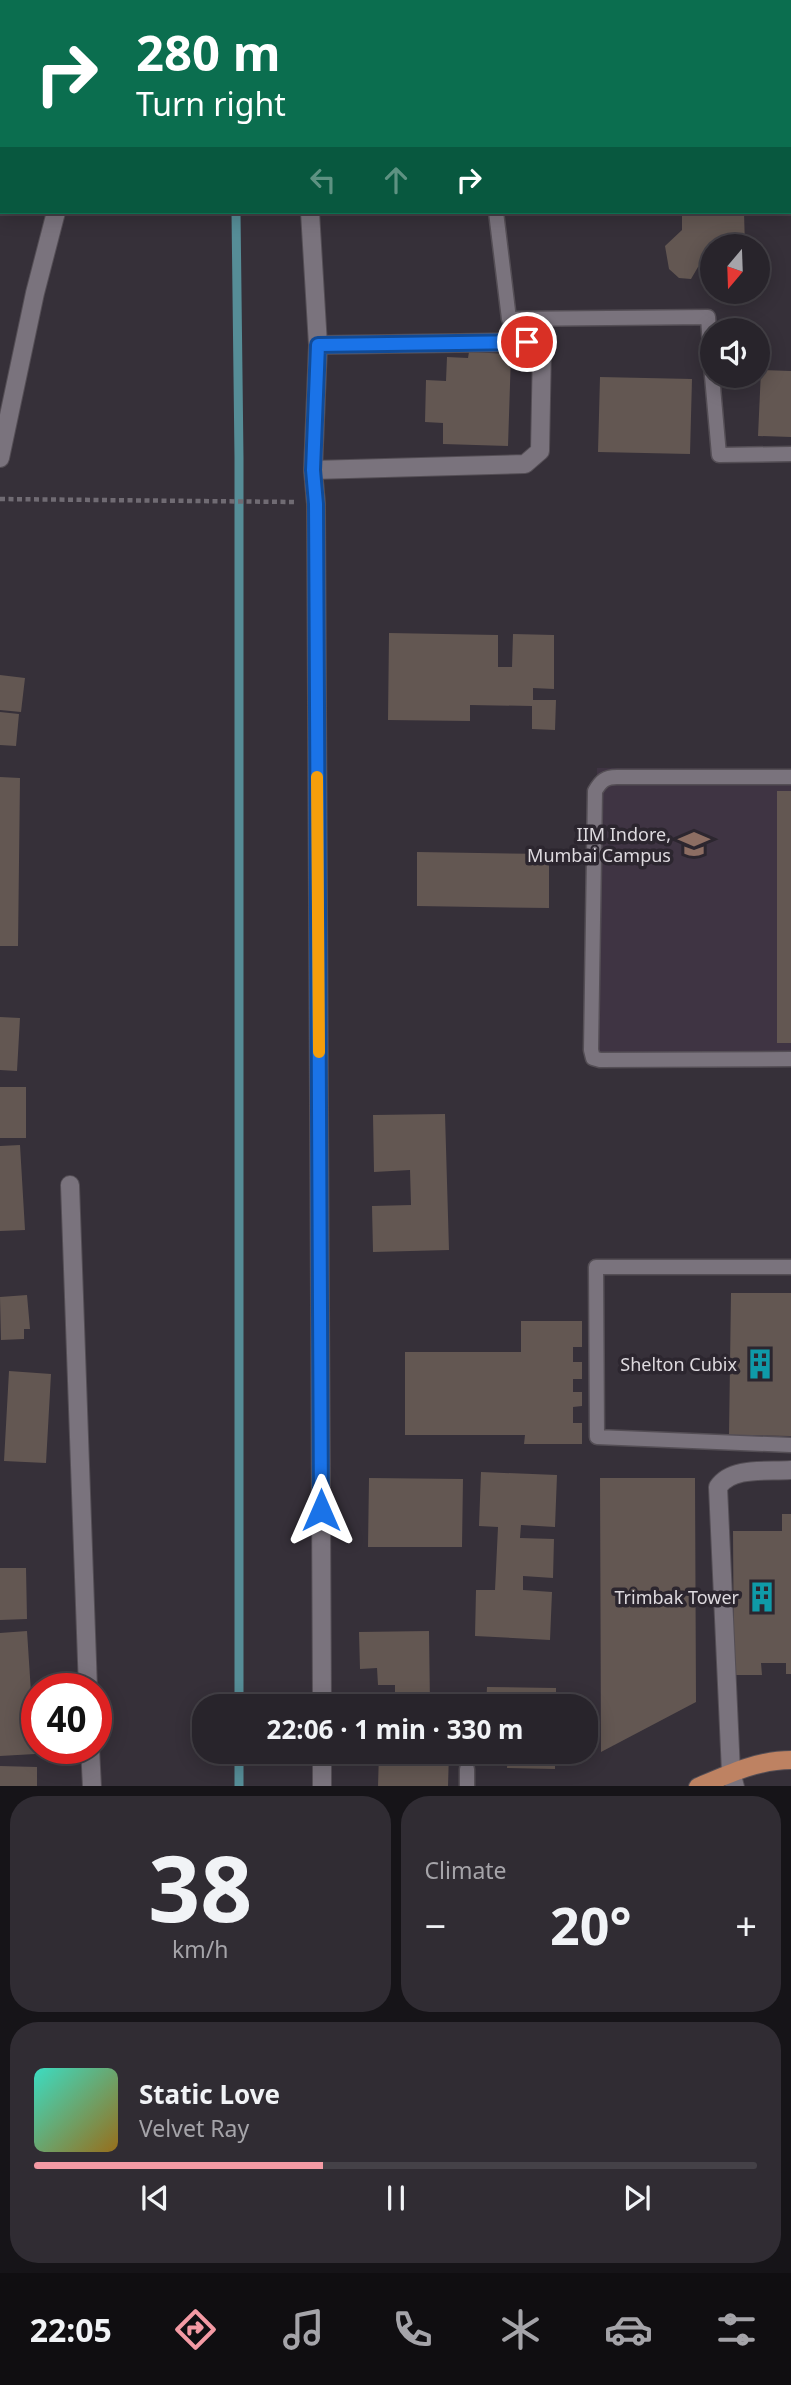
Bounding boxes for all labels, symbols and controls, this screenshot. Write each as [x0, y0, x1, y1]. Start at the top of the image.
text: 280 m [136, 19, 281, 85]
icon: right [21, 28, 112, 119]
text: Turn right [136, 82, 286, 125]
icon: left [304, 161, 342, 199]
icon: ahead [377, 161, 415, 199]
icon: right [450, 161, 488, 199]
north arrow [700, 234, 770, 304]
map controls [700, 234, 770, 388]
pin [497, 312, 557, 372]
button: sound [700, 318, 770, 388]
icon: arrive [508, 323, 546, 361]
place label: IIM Indore, Mumbai Campus [527, 822, 671, 867]
school or university icon: IIM Indore, Mumbai Campus [677, 827, 711, 861]
building icon: Shelton Cubix [743, 1347, 777, 1381]
place label: Shelton Cubix [620, 1352, 737, 1376]
position arrow [284, 1473, 358, 1547]
building icon: Trimbak Tower [745, 1580, 779, 1614]
place label: Trimbak Tower [615, 1585, 740, 1609]
speed limit sign: 40 [21, 1673, 112, 1764]
text: 22:06 · 1 min · 330 m [267, 1711, 523, 1747]
text: 38 [148, 1825, 252, 1949]
text: Climate [425, 1854, 507, 1886]
text: 20° [550, 1889, 632, 1960]
text: − [425, 1899, 446, 1951]
text: + [735, 1899, 757, 1951]
text: km/h [172, 1933, 229, 1965]
text: Static Love [139, 2076, 280, 2112]
text: Velvet Ray [139, 2112, 249, 2144]
icon: previous [136, 2179, 174, 2217]
icon: pause [377, 2179, 415, 2217]
icon: next [618, 2179, 656, 2217]
icon: directions [171, 2305, 220, 2354]
icon: music [279, 2305, 328, 2354]
icon: phone [388, 2305, 437, 2354]
icon: climate [496, 2305, 545, 2354]
icon: car [604, 2305, 653, 2354]
icon: filters [712, 2305, 761, 2354]
text: 22:05 [30, 2308, 112, 2351]

